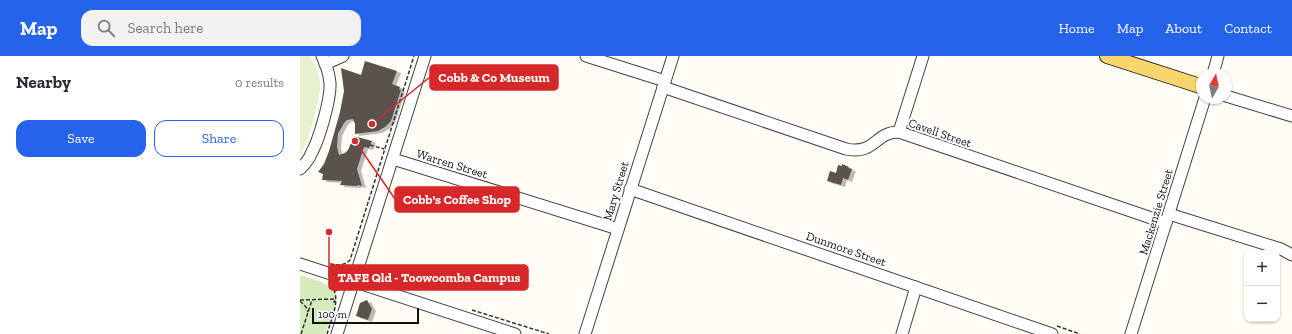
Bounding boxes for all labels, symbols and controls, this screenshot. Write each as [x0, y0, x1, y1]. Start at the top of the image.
search box [81, 10, 361, 46]
text: Map [20, 17, 57, 40]
icon: search [95, 17, 117, 39]
text: Search here [127, 19, 203, 37]
text: Home [1059, 20, 1095, 37]
text: Map [1117, 20, 1143, 37]
text: About [1165, 20, 1202, 37]
text: Contact [1224, 20, 1272, 37]
callout: Cobb & Co Museum [430, 65, 558, 90]
north arrow [1196, 68, 1232, 104]
text: Cobb & Co Museum [438, 70, 550, 85]
text: Nearby [16, 72, 71, 92]
text: 0 results [235, 75, 284, 90]
street label: Cavell Street [907, 116, 974, 150]
button: Save [16, 120, 146, 157]
button: Share [154, 120, 284, 157]
street label: Warren Street [415, 147, 490, 182]
street label: Mary Street [600, 159, 632, 222]
street label: Mackenzie Street [1136, 167, 1176, 257]
callout: Cobb's Coffee Shop [395, 187, 519, 212]
text: Cobb's Coffee Shop [403, 192, 512, 207]
street label: Dunmore Street [804, 229, 888, 269]
map controls [1244, 250, 1280, 322]
button: + [1244, 250, 1280, 286]
callout: TAFE Qld - Toowoomba Campus [329, 265, 528, 290]
text: TAFE Qld - Toowoomba Campus [337, 270, 521, 285]
button: − [1244, 286, 1280, 322]
scale bar [312, 306, 419, 325]
text: 100 m [318, 308, 347, 321]

